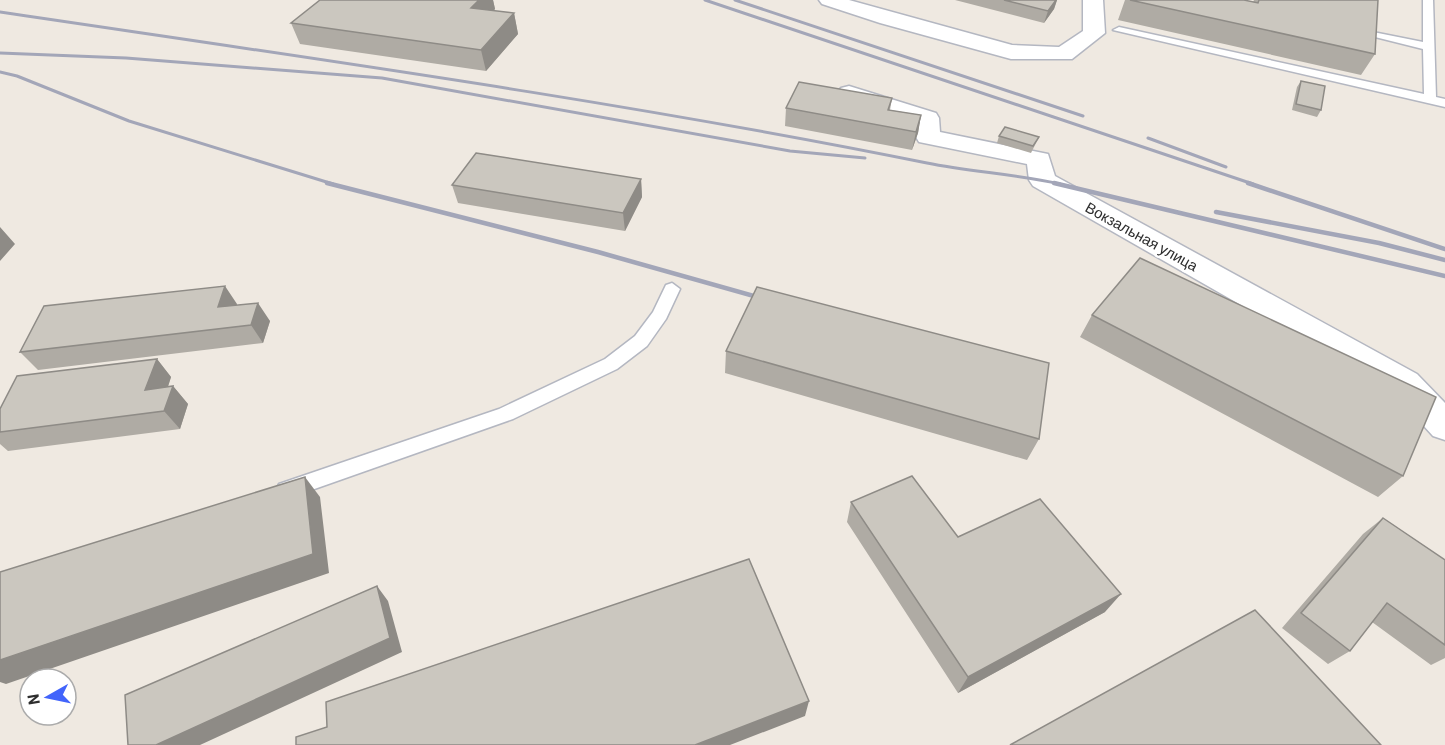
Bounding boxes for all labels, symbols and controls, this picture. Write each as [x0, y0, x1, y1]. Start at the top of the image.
street label: Вокзальная улица [1083, 198, 1202, 275]
north arrow [18, 667, 78, 727]
text: N [22, 693, 43, 706]

